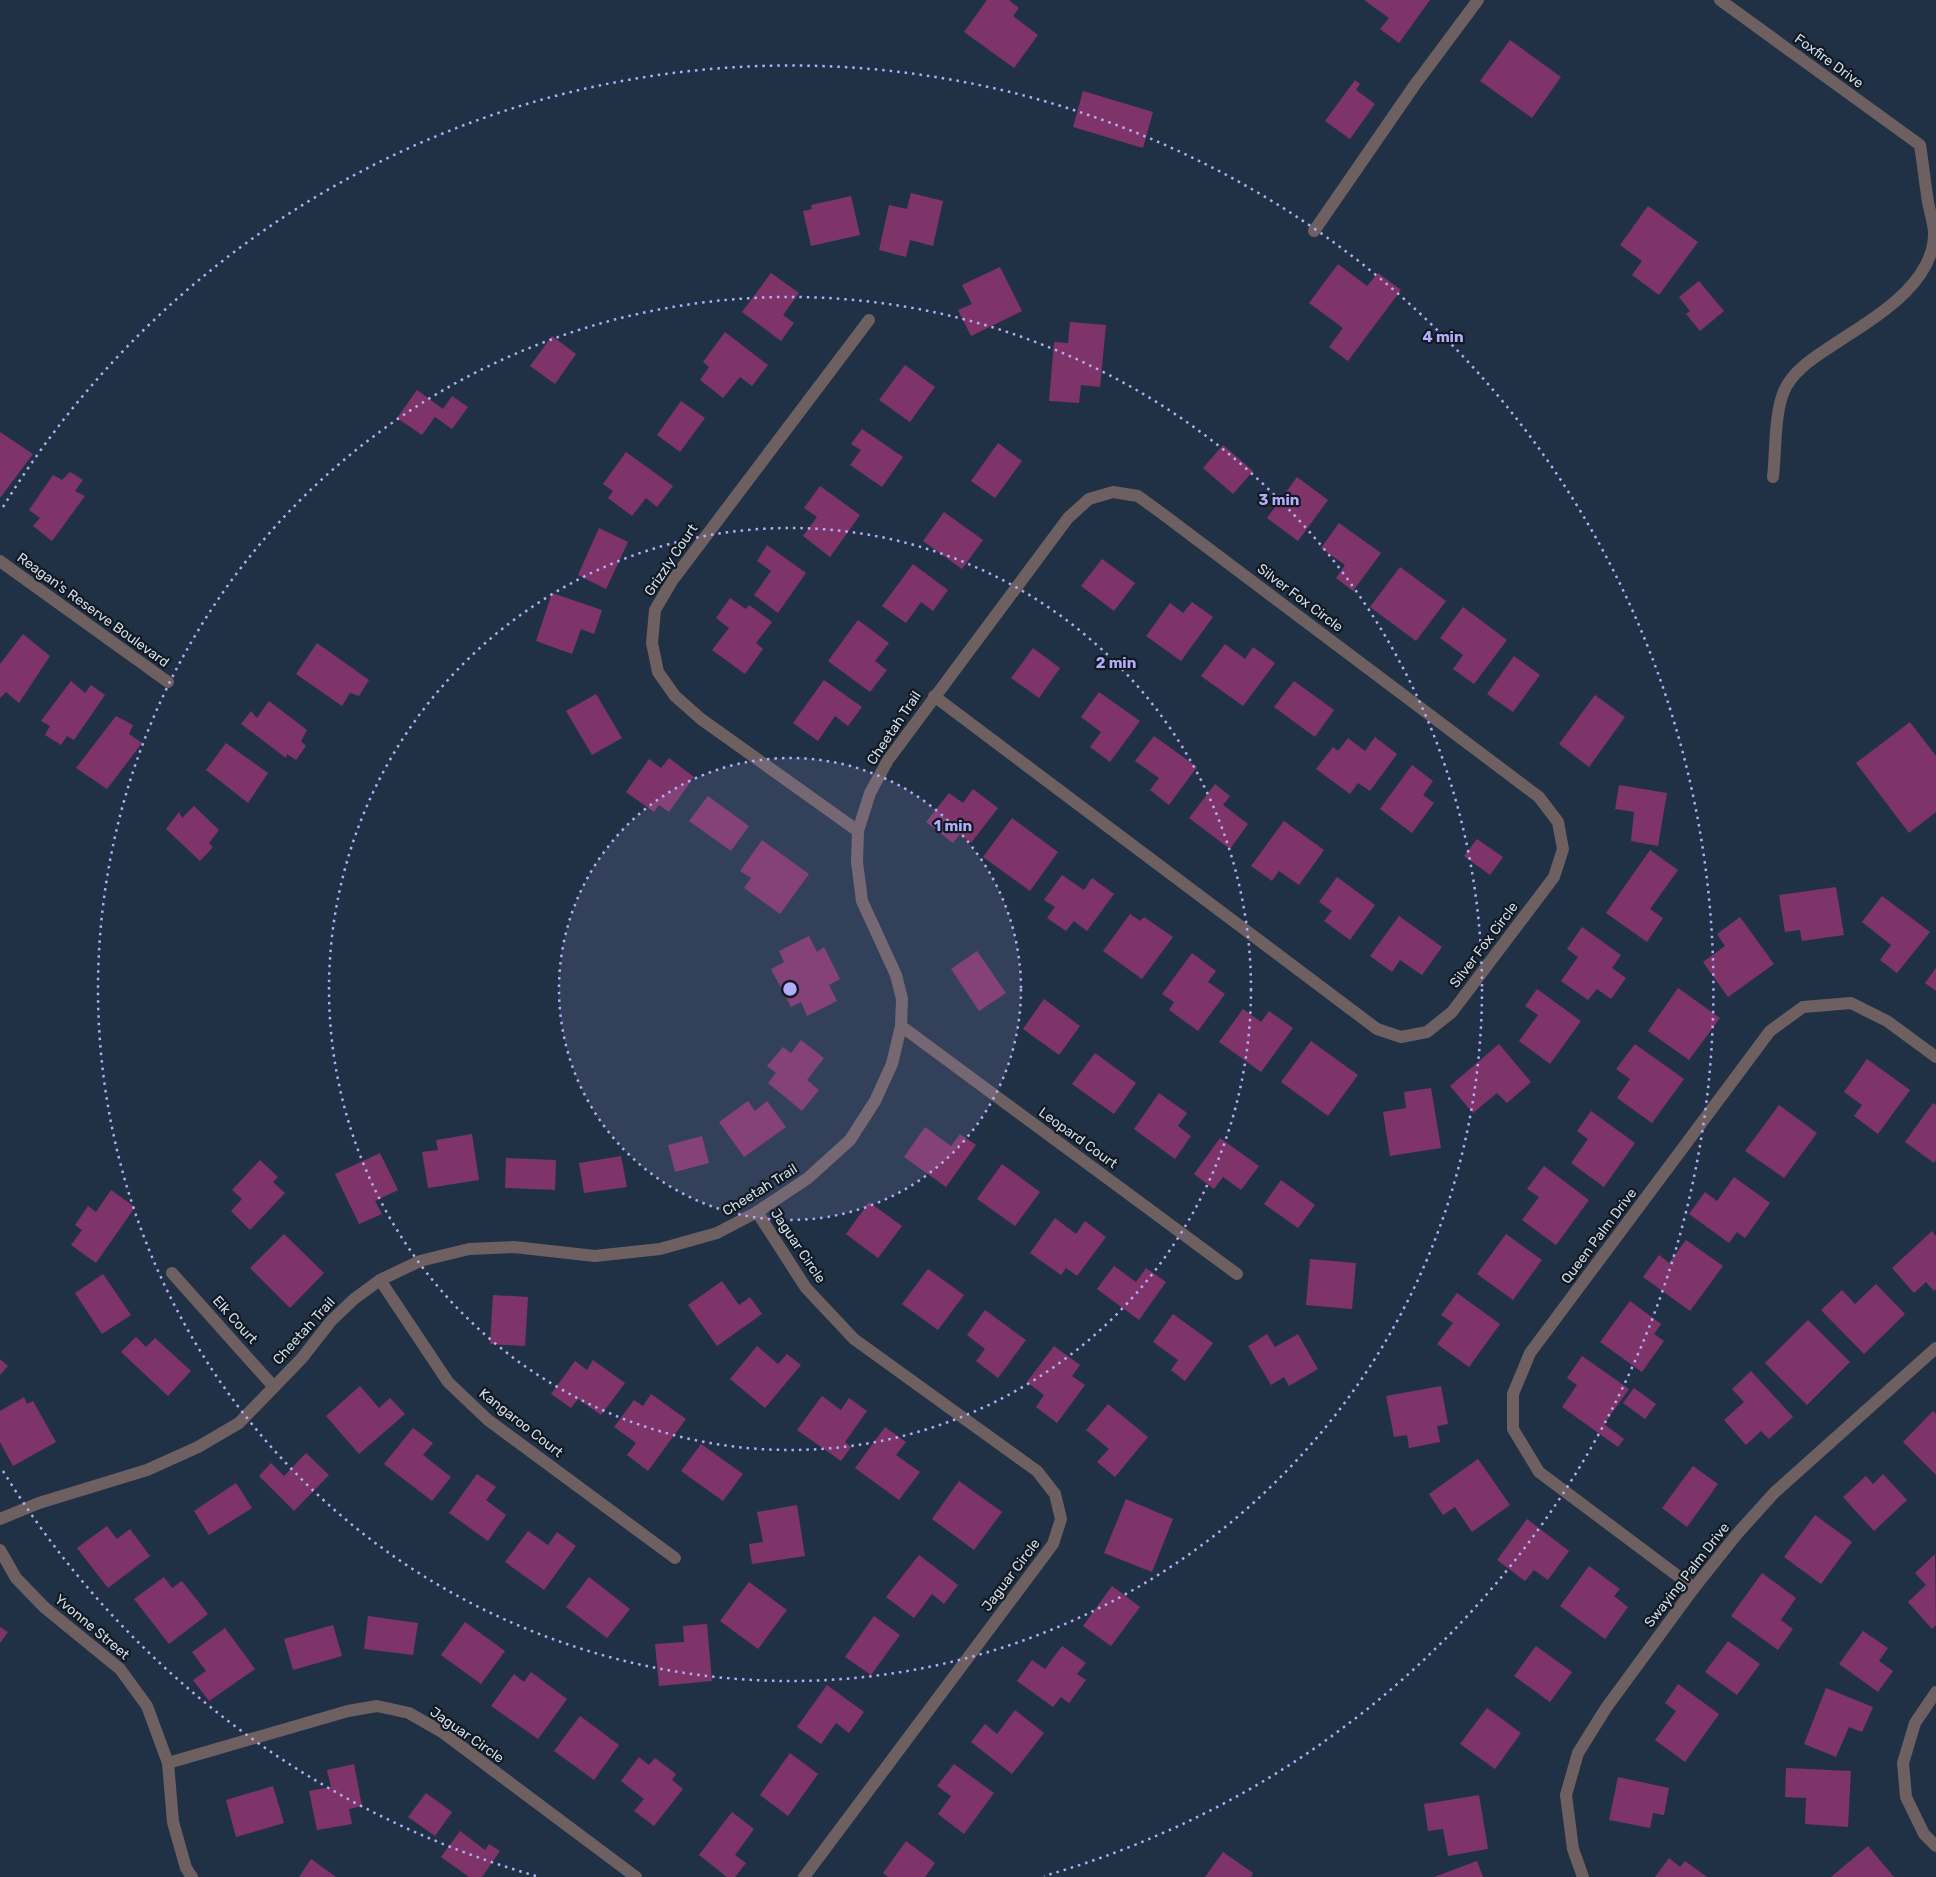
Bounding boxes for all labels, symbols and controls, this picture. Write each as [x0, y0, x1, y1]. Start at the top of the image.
street label: Foxfire Drive [1791, 30, 1867, 92]
text: 4 min [1422, 328, 1464, 346]
text: 3 min [1259, 491, 1299, 509]
street label: Grizzly Court [641, 520, 702, 599]
street label: Reagan's Reserve Boulevard [14, 549, 172, 671]
street label: Silver Fox Circle [1254, 560, 1346, 636]
text: 2 min [1096, 654, 1136, 672]
street label: Cheetah Trail [863, 688, 925, 768]
text: 1 min [934, 817, 972, 835]
street label: Silver Fox Circle [1446, 899, 1522, 991]
centre of rings [781, 980, 799, 998]
street label: Leopard Court [1035, 1104, 1121, 1173]
street label: Cheetah Trail [719, 1160, 801, 1220]
street label: Queen Palm Drive [1558, 1185, 1640, 1287]
street label: Jaguar Circle [767, 1205, 829, 1287]
street label: Elk Court [209, 1292, 261, 1348]
street label: Cheetah Trail [269, 1294, 339, 1368]
street label: Kangaroo Court [476, 1385, 567, 1461]
street label: Swaying Palm Drive [1641, 1519, 1733, 1631]
street label: Jaguar Circle [978, 1535, 1044, 1615]
street label: Yvonne Street [51, 1591, 133, 1664]
street label: Jaguar Circle [427, 1703, 507, 1767]

